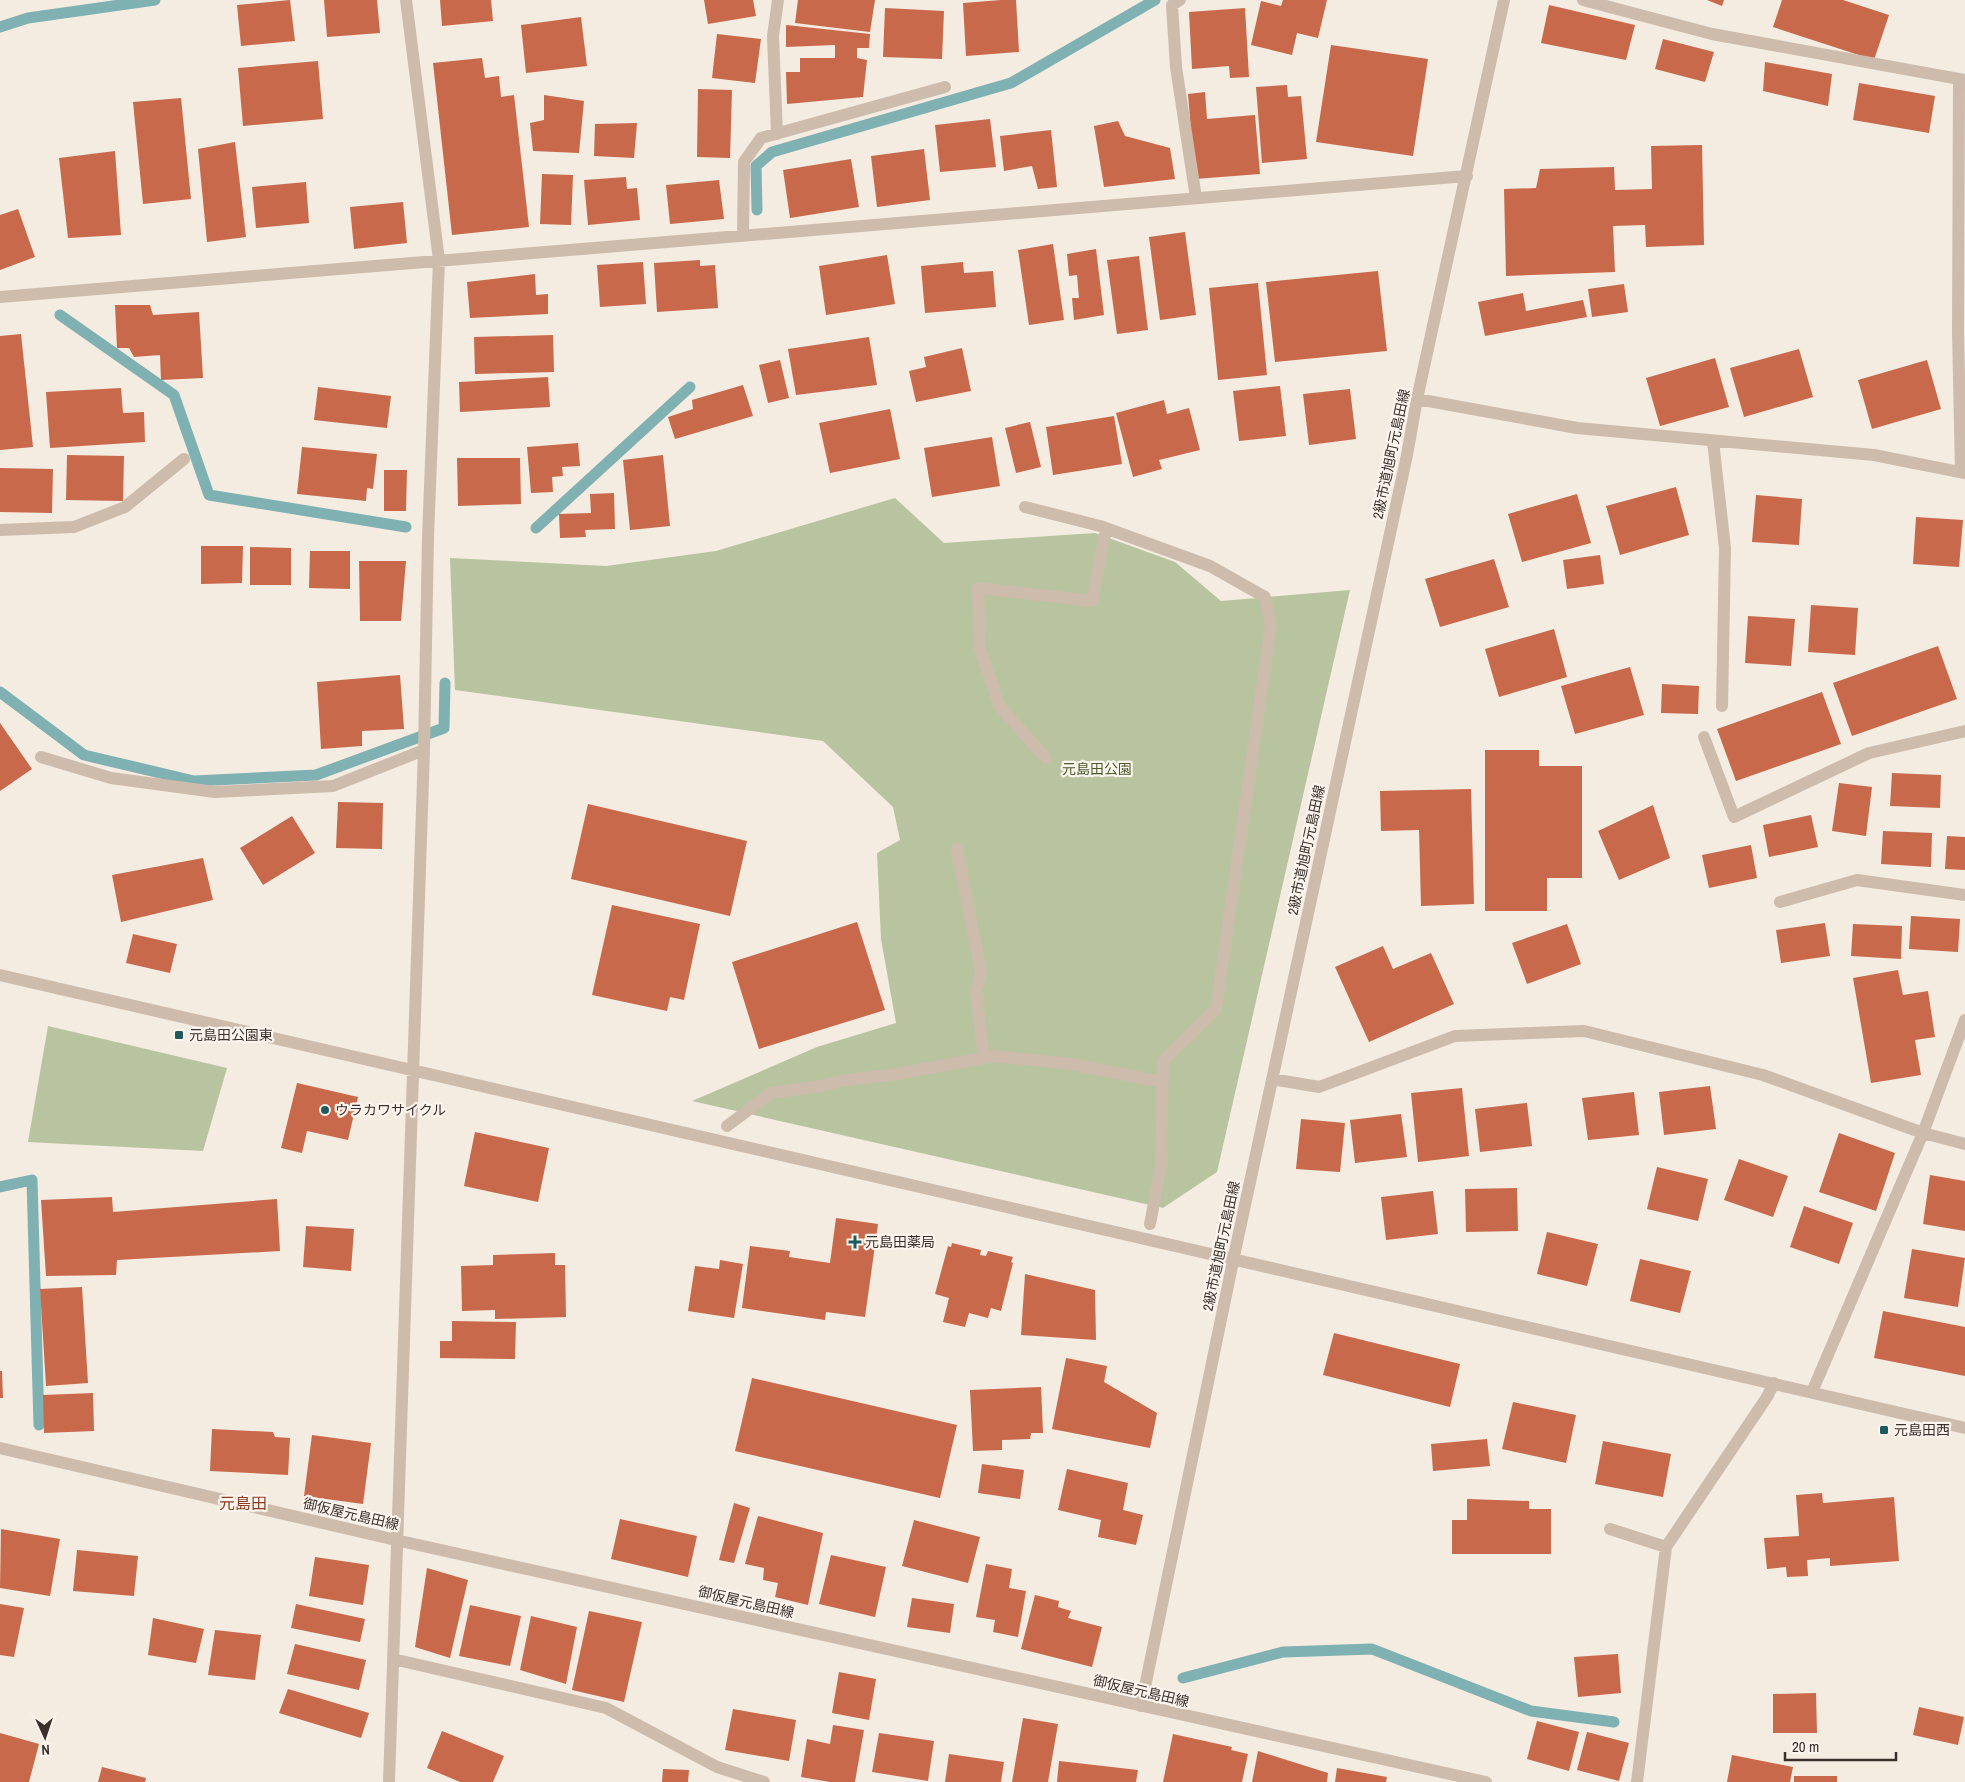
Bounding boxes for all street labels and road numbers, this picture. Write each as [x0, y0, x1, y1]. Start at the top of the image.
street label: 2級市道旭町元島田線 [1368, 387, 1414, 521]
street label: 2級市道旭町元島田線 [1283, 783, 1329, 917]
street label: 2級市道旭町元島田線 [1198, 1179, 1244, 1313]
street label: 御仮屋元島田線 [301, 1494, 401, 1534]
street label: 御仮屋元島田線 [696, 1582, 796, 1622]
street label: 御仮屋元島田線 [1091, 1671, 1191, 1711]

